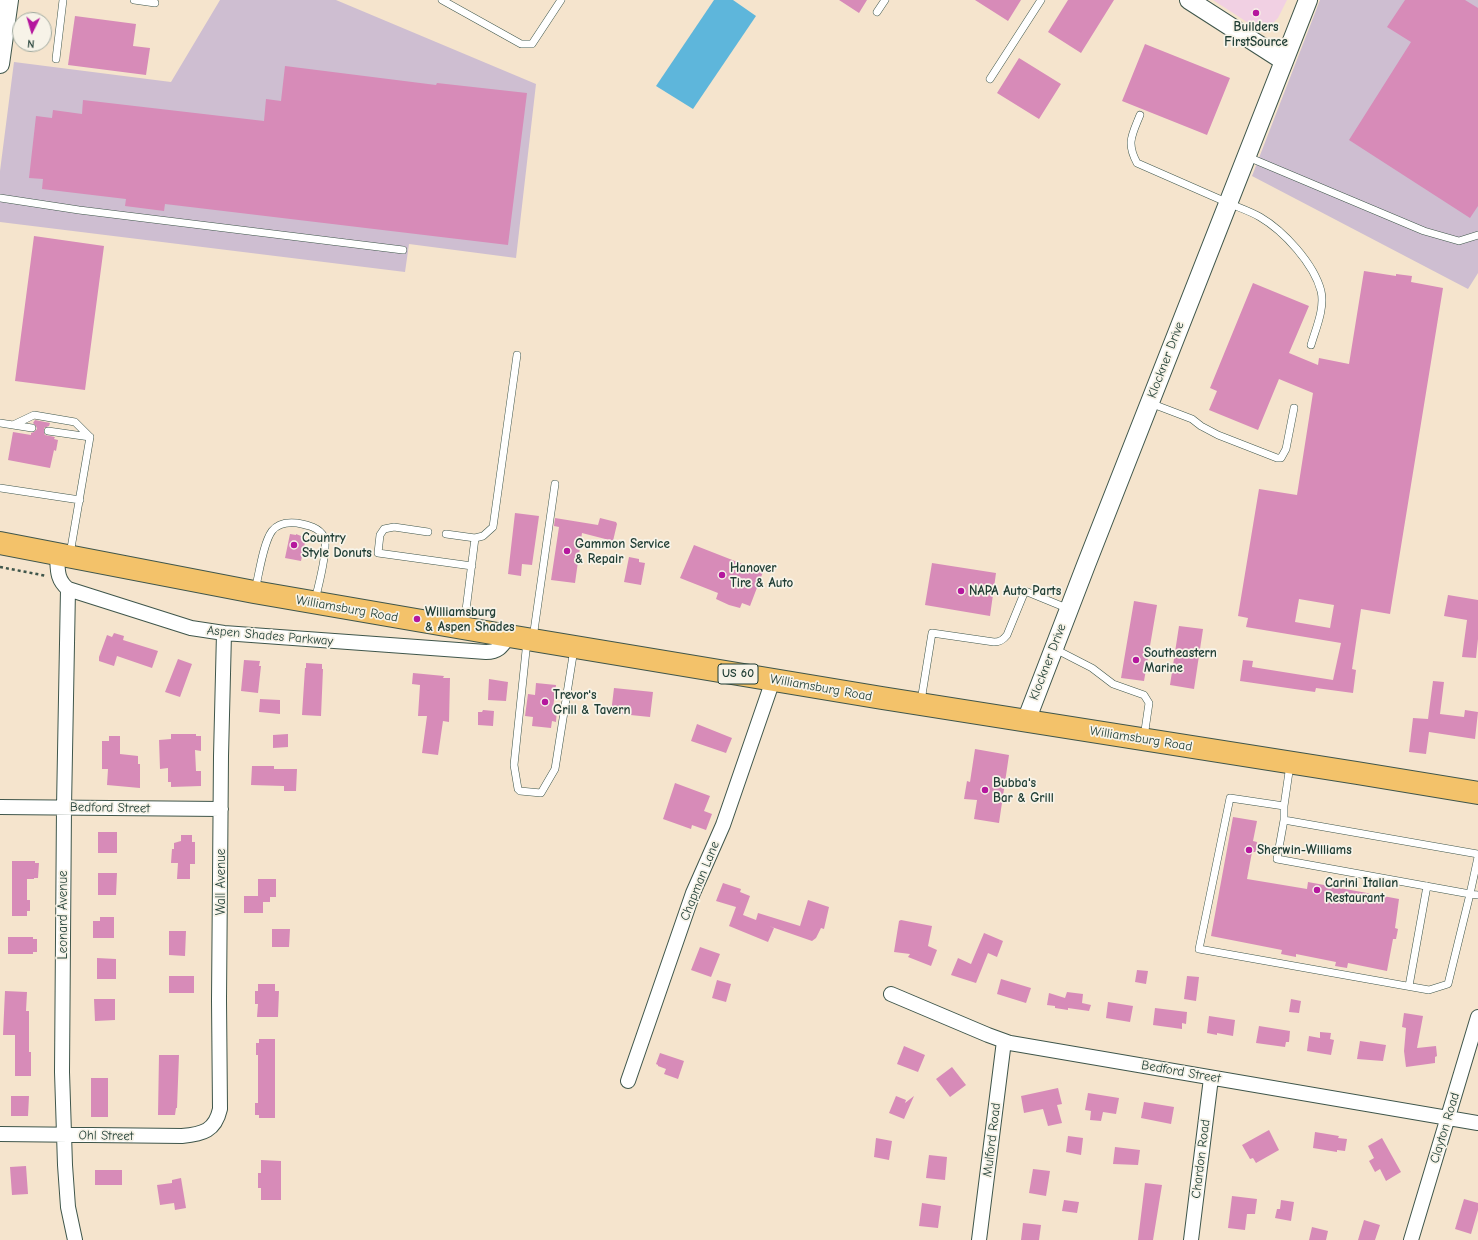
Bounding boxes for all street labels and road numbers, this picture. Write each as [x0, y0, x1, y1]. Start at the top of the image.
street label: Klockner Drive [1144, 320, 1188, 400]
street label: Williamsburg Road [295, 592, 399, 626]
street label: Klockner Drive [1026, 622, 1070, 702]
street label: Aspen Shades Parkway [206, 623, 334, 649]
road number: US 60 [718, 664, 758, 684]
street label: Williamsburg Road [769, 671, 873, 705]
street label: Williamsburg Road [1089, 723, 1193, 755]
street label: Bedford Street [70, 800, 150, 816]
street label: Chapman Lane [677, 839, 723, 923]
street label: Wall Avenue [213, 849, 229, 915]
street label: Leonard Avenue [55, 870, 71, 960]
street label: Bedford Street [1140, 1057, 1222, 1087]
street label: Clayton Road [1427, 1091, 1463, 1165]
street label: Mulford Road [980, 1102, 1004, 1178]
street label: Chardon Road [1188, 1118, 1214, 1200]
street label: Ohl Street [78, 1128, 134, 1144]

